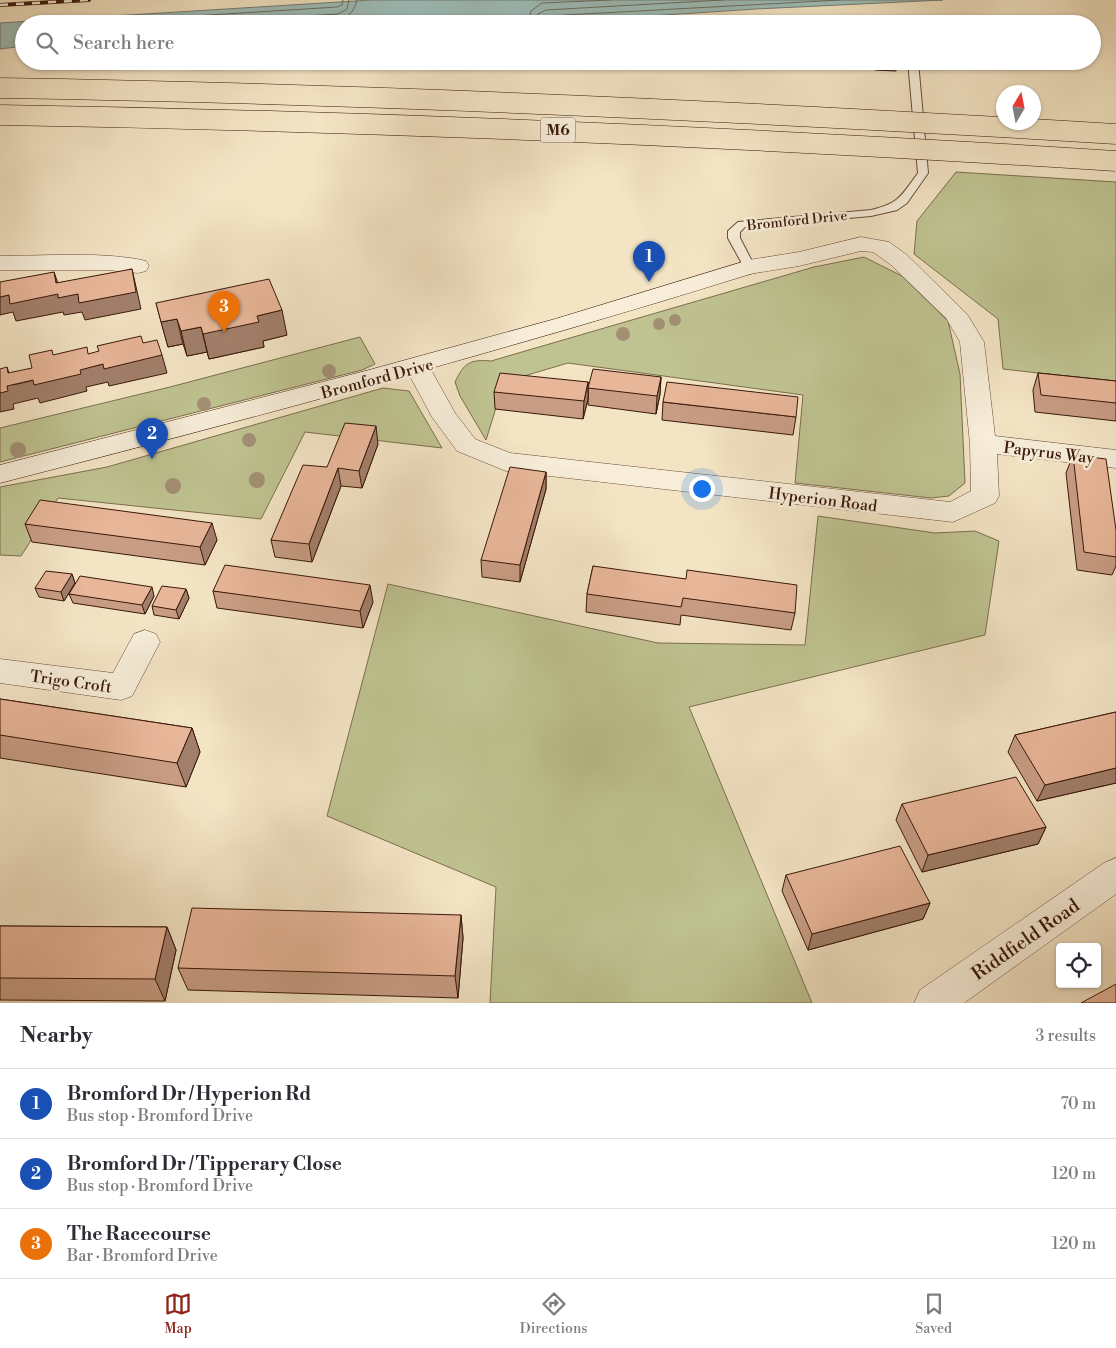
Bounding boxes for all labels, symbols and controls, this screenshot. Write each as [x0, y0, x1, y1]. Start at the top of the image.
search box [15, 15, 1101, 70]
icon: search [33, 29, 61, 57]
text: Search here [73, 31, 174, 55]
north arrow [996, 85, 1041, 130]
road number: M6 [540, 118, 576, 142]
street label: Bromford Drive [745, 207, 848, 235]
pin: 1 [633, 241, 665, 282]
pin: 3 [208, 291, 240, 332]
street label: Bromford Drive [318, 354, 436, 404]
pin: 2 [136, 418, 168, 459]
street label: Papyrus Way [1002, 438, 1095, 468]
your location [689, 476, 715, 502]
street label: Hyperion Road [767, 483, 878, 517]
street label: Trigo Croft [29, 666, 113, 698]
street label: Riddfield Road [967, 894, 1084, 986]
map controls [1056, 943, 1101, 988]
button: locate [1056, 943, 1101, 988]
text: Nearby [20, 1023, 93, 1049]
text: 3 results [1035, 1026, 1096, 1046]
text: Bromford Dr / Hyperion Rd [67, 1082, 311, 1106]
text: 1 [32, 1094, 40, 1114]
text: 70 m [1060, 1094, 1096, 1114]
text: Bus stop · Bromford Drive [67, 1106, 253, 1126]
text: Bromford Dr / Tipperary Close [67, 1152, 342, 1176]
text: 2 [31, 1164, 41, 1184]
text: 120 m [1052, 1164, 1096, 1184]
text: Bus stop · Bromford Drive [67, 1176, 253, 1196]
text: The Racecourse [67, 1222, 211, 1246]
text: 3 [31, 1234, 41, 1254]
text: 120 m [1052, 1234, 1096, 1254]
text: Bar · Bromford Drive [67, 1246, 218, 1266]
tab: Map [164, 1290, 192, 1338]
tab: Directions [520, 1290, 587, 1338]
tab: Saved [915, 1290, 952, 1338]

